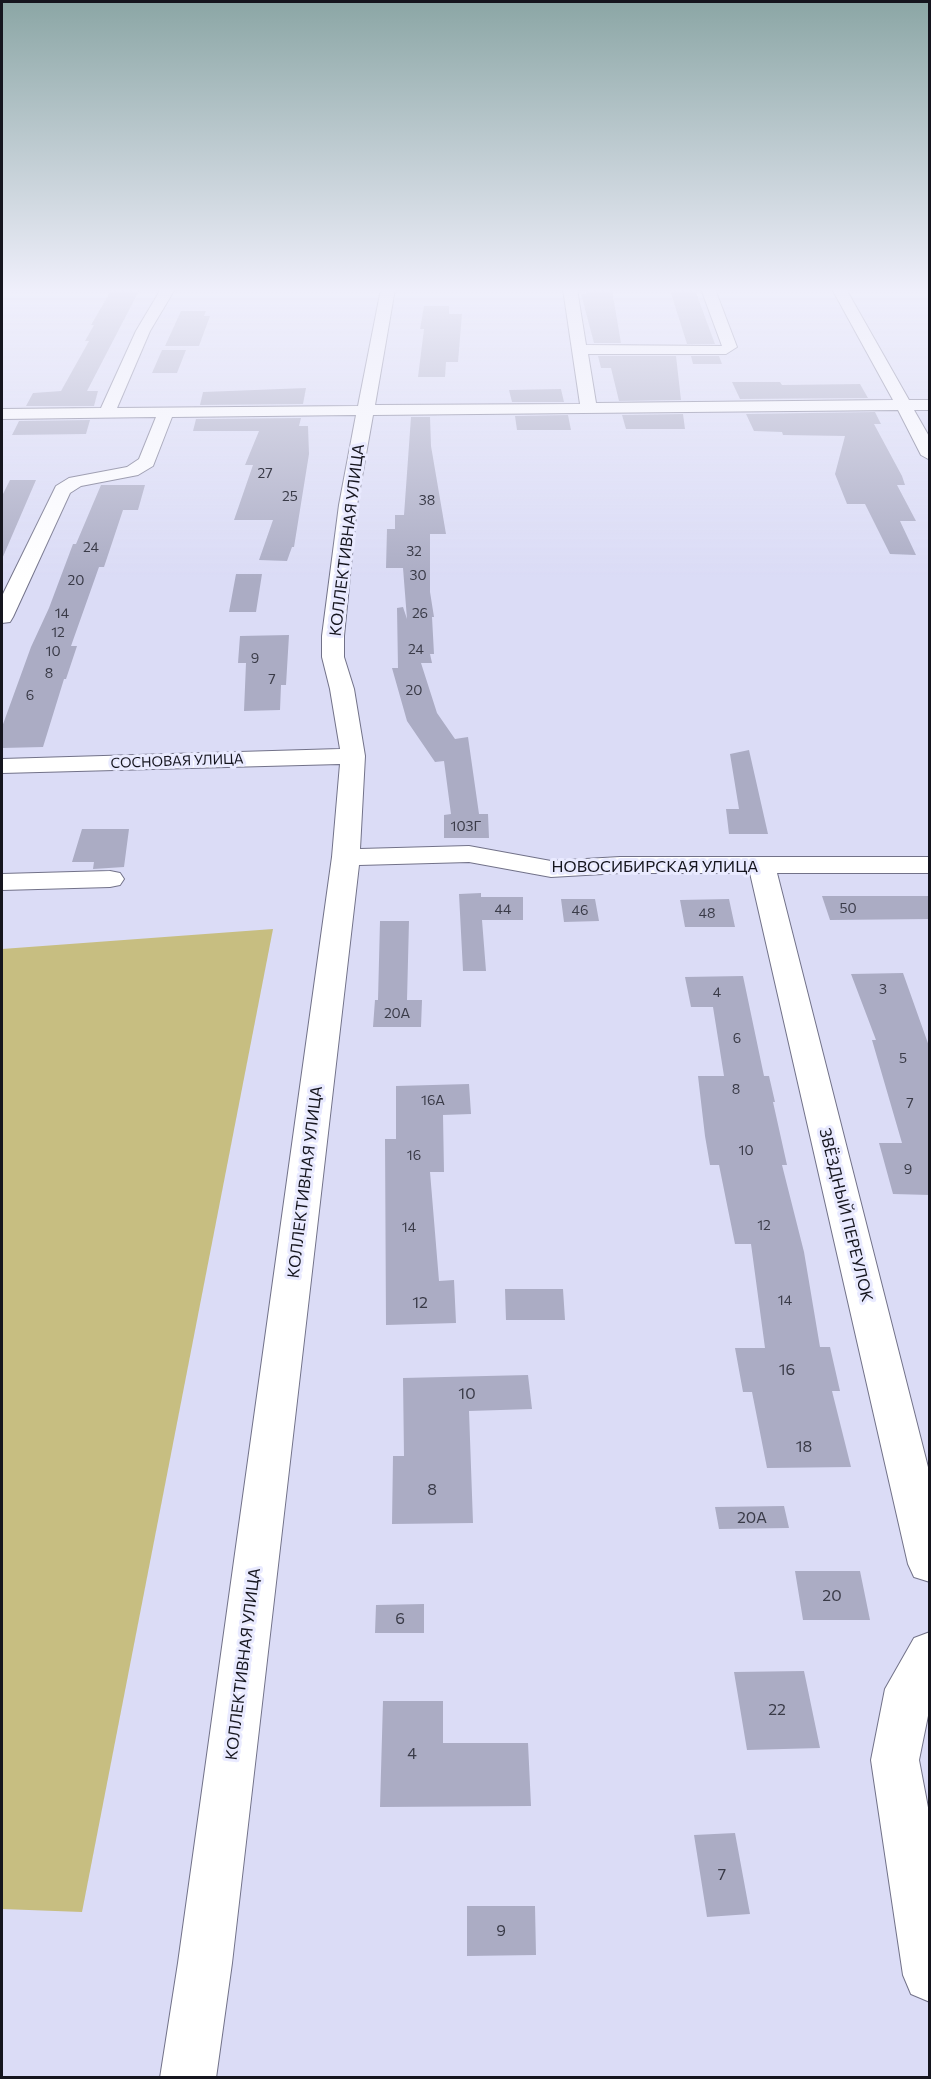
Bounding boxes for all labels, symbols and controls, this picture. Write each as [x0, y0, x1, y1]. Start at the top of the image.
street label: КОЛЛЕКТИВНАЯ УЛИЦА [326, 443, 368, 637]
house number: 27 [257, 465, 273, 481]
house number: 25 [282, 488, 298, 504]
house number: 38 [419, 492, 435, 508]
house number: 24 [83, 539, 99, 555]
house number: 32 [406, 543, 422, 559]
house number: 30 [409, 567, 427, 583]
house number: 20 [68, 572, 84, 588]
house number: 14 [55, 605, 69, 621]
house number: 26 [412, 605, 428, 621]
house number: 12 [51, 624, 65, 640]
house number: 24 [408, 641, 424, 657]
house number: 10 [45, 643, 61, 659]
house number: 9 [251, 650, 259, 666]
house number: 8 [45, 665, 53, 681]
house number: 7 [268, 671, 276, 687]
house number: 20 [406, 682, 422, 698]
house number: 6 [26, 687, 34, 703]
street label: СОСНОВАЯ УЛИЦА [110, 750, 244, 772]
house number: 103Г [451, 818, 481, 834]
street label: НОВОСИБИРСКАЯ УЛИЦА [552, 857, 758, 877]
house number: 50 [839, 900, 857, 916]
house number: 44 [495, 901, 511, 917]
house number: 46 [572, 902, 588, 918]
house number: 48 [699, 905, 715, 921]
house number: 3 [879, 981, 887, 997]
house number: 4 [713, 984, 721, 1000]
house number: 20А [384, 1005, 410, 1021]
house number: 6 [733, 1030, 741, 1046]
house number: 5 [899, 1050, 907, 1066]
house number: 8 [732, 1081, 740, 1097]
street label: КОЛЛЕКТИВНАЯ УЛИЦА [284, 1085, 326, 1279]
house number: 16А [421, 1092, 445, 1108]
house number: 7 [906, 1095, 914, 1111]
street label: ЗВЁЗДНЫЙ ПЕРЕУЛОК [815, 1126, 877, 1304]
house number: 10 [738, 1142, 754, 1158]
house number: 16 [407, 1147, 421, 1163]
house number: 9 [904, 1161, 912, 1177]
house number: 12 [757, 1217, 771, 1233]
house number: 14 [402, 1219, 416, 1235]
house number: 14 [778, 1292, 792, 1308]
house number: 12 [412, 1293, 428, 1313]
house number: 16 [779, 1360, 795, 1380]
house number: 10 [458, 1384, 476, 1404]
house number: 18 [796, 1437, 812, 1457]
house number: 8 [427, 1480, 437, 1500]
house number: 20А [737, 1508, 767, 1528]
street label: КОЛЛЕКТИВНАЯ УЛИЦА [222, 1567, 264, 1761]
house number: 20 [822, 1586, 842, 1606]
house number: 6 [395, 1609, 405, 1629]
house number: 22 [768, 1700, 786, 1720]
house number: 4 [407, 1744, 417, 1764]
house number: 7 [718, 1865, 726, 1885]
house number: 9 [496, 1921, 506, 1941]

